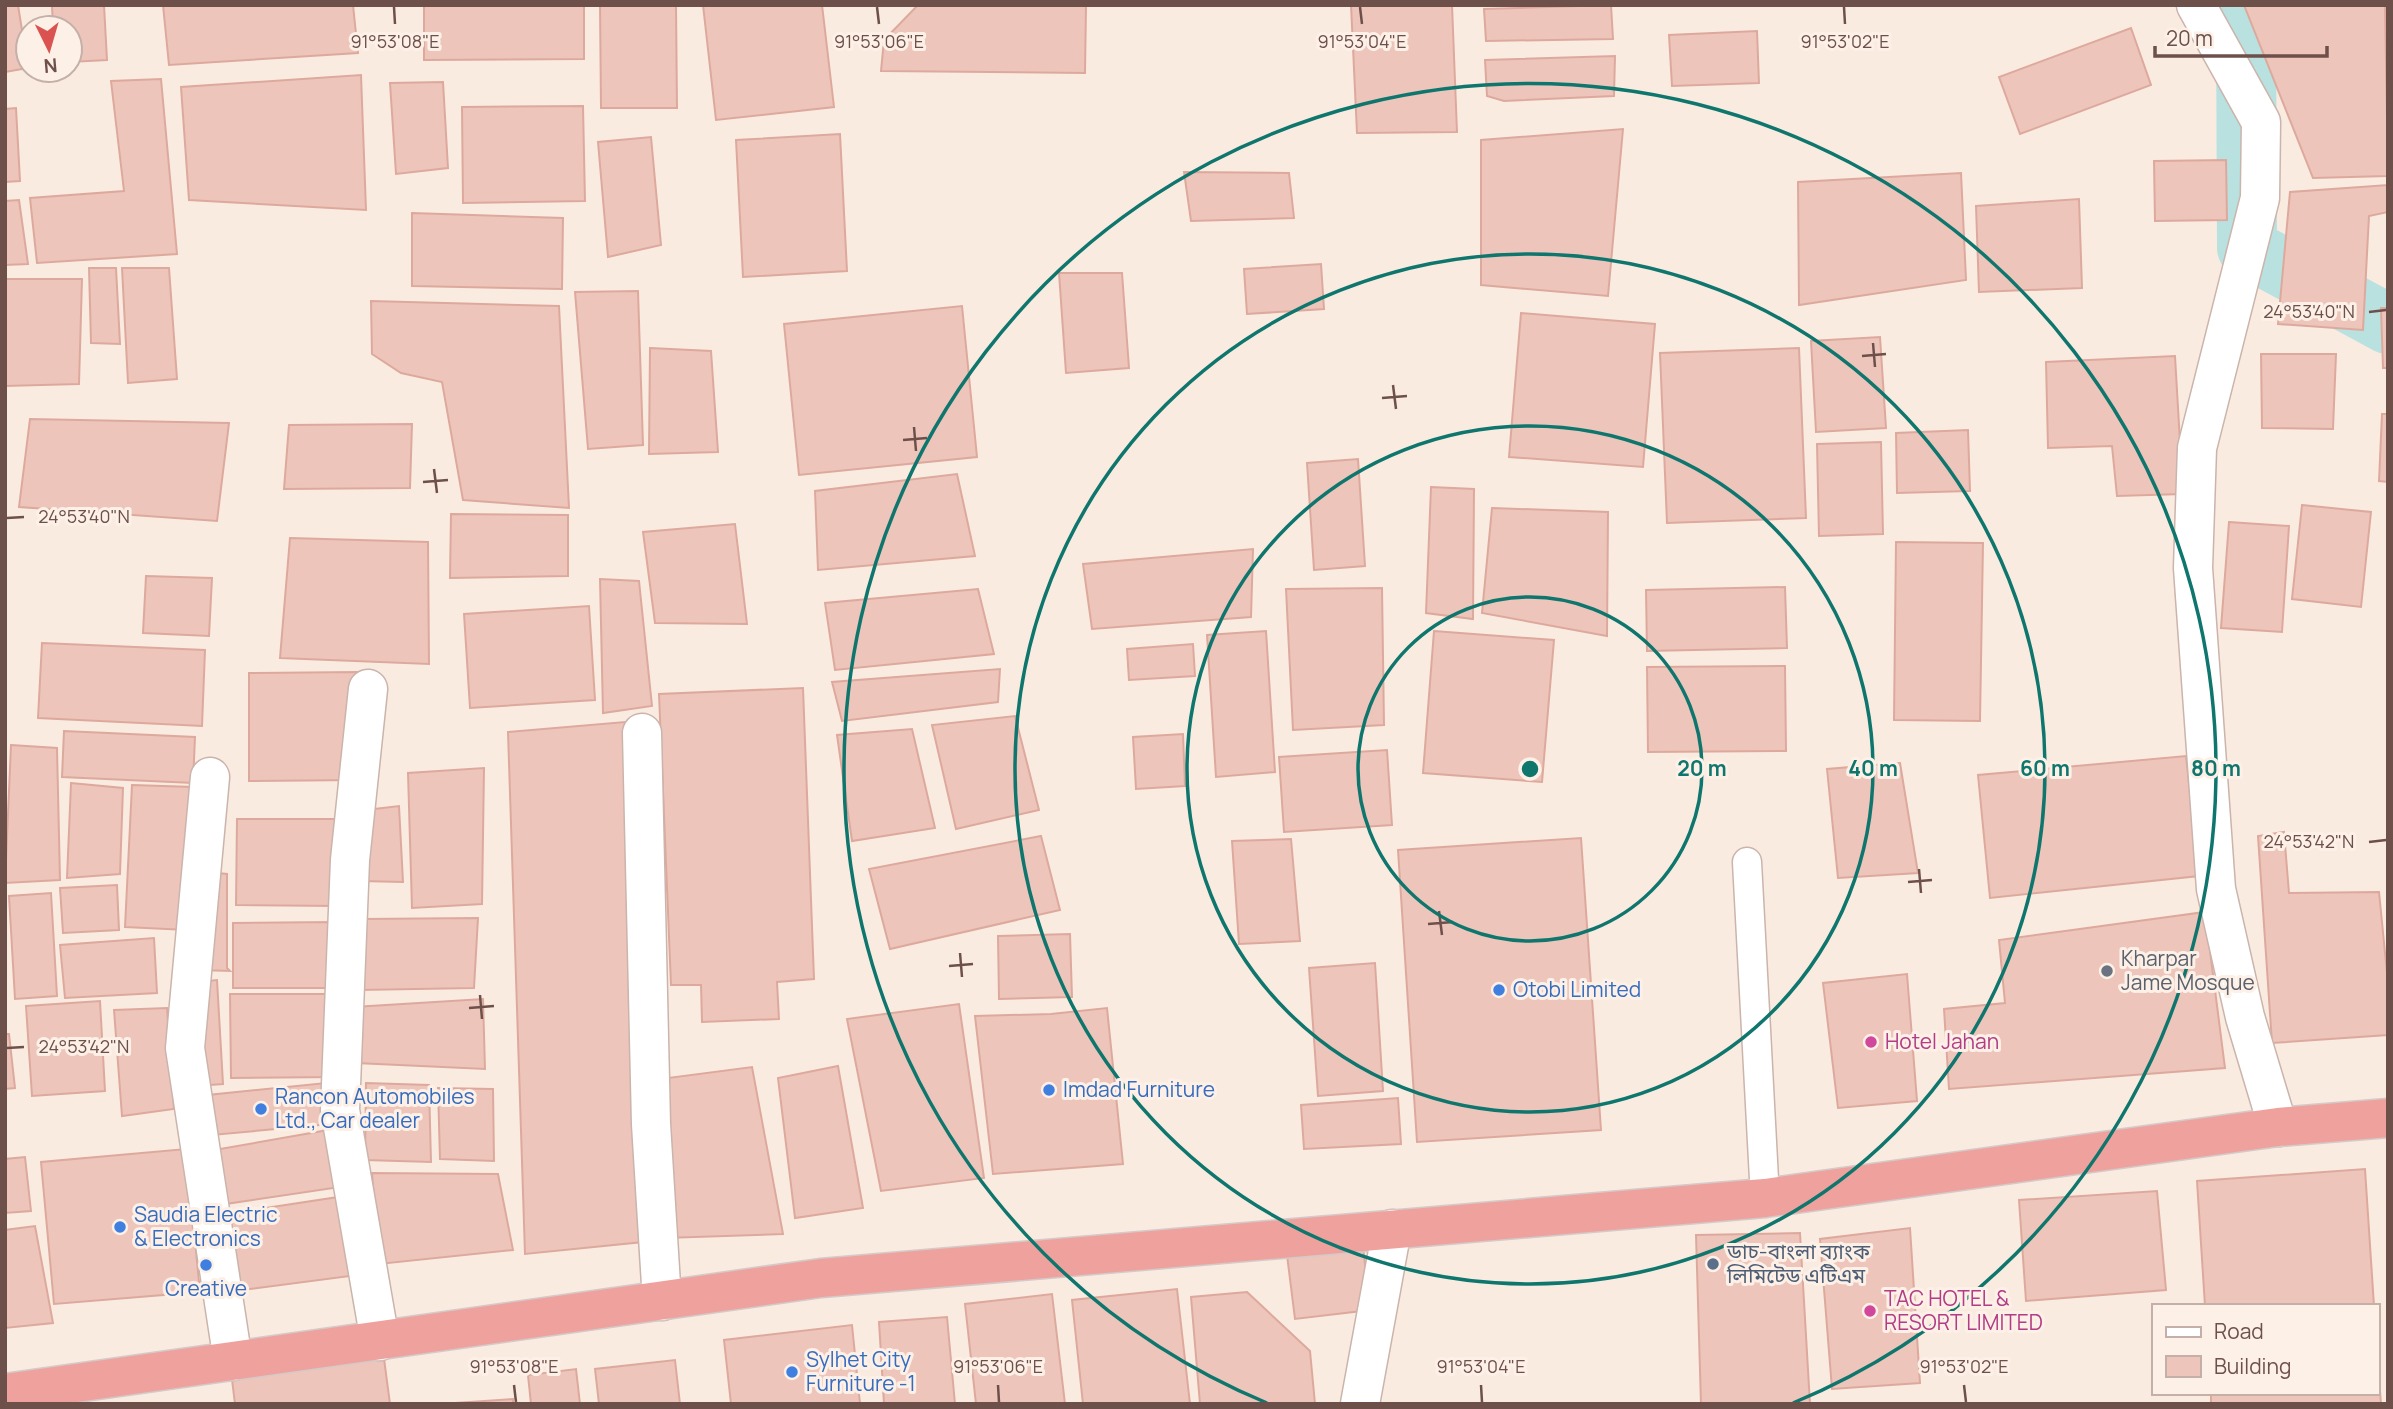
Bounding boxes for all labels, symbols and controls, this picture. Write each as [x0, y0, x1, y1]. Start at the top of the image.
north arrow [14, 14, 84, 84]
scale bar [2155, 14, 2326, 58]
text: 20 m [2166, 24, 2213, 52]
text: 91°53'08"E [350, 29, 440, 53]
text: 91°53'06"E [834, 29, 924, 53]
text: 91°53'04"E [1318, 29, 1406, 53]
text: 91°53'02"E [1800, 29, 1890, 53]
text: N [43, 52, 58, 79]
text: 24°53'40"N [2263, 299, 2355, 323]
text: 24°53'40"N [38, 504, 130, 528]
text: 20 m [1677, 754, 1727, 782]
text: 40 m [1848, 754, 1898, 782]
text: 60 m [2020, 754, 2070, 782]
text: 80 m [2191, 754, 2241, 782]
centre of rings [1518, 757, 1542, 781]
text: 24°53'42"N [2264, 829, 2354, 853]
place label: Kharpar Jame Mosque [2121, 944, 2255, 996]
marker: Kharpar Jame Mosque [2099, 963, 2115, 979]
place label: Otobi Limited [1513, 975, 1641, 1003]
marker: Otobi Limited [1491, 982, 1507, 998]
place label: Hotel Jahan [1885, 1027, 1999, 1055]
text: 24°53'42"N [39, 1034, 129, 1058]
marker: Hotel Jahan [1863, 1034, 1879, 1050]
place label: Imdad Furniture [1063, 1075, 1215, 1103]
place label: Rancon Automobiles Ltd., Car dealer [275, 1082, 475, 1134]
marker: Imdad Furniture [1041, 1082, 1057, 1098]
marker: Rancon Automobiles Ltd., Car dealer [253, 1101, 269, 1117]
place label: Saudia Electric & Electronics [134, 1200, 278, 1252]
marker: Saudia Electric & Electronics [112, 1219, 128, 1235]
place label: ডাচ-বাংলা ব্যাংক লিমিটেড এটিএম [1726, 1237, 1871, 1289]
marker: ডাচ-বাংলা ব্যাংক লিমিটেড এটিএম [1705, 1256, 1721, 1272]
marker: Creative [198, 1257, 214, 1273]
place label: Creative [165, 1274, 247, 1302]
place label: TAC HOTEL & RESORT LIMITED [1884, 1284, 2043, 1336]
marker: TAC HOTEL & RESORT LIMITED [1862, 1303, 1878, 1319]
legend [2152, 1304, 2379, 1395]
text: Road [2214, 1317, 2264, 1345]
place label: Sylhet City Furniture -1 [806, 1345, 916, 1397]
text: Building [2214, 1352, 2291, 1380]
text: 91°53'08"E [469, 1354, 559, 1378]
text: 91°53'06"E [953, 1354, 1043, 1378]
text: 91°53'04"E [1437, 1354, 1525, 1378]
text: 91°53'02"E [1919, 1354, 2009, 1378]
marker: Sylhet City Furniture -1 [784, 1364, 800, 1380]

